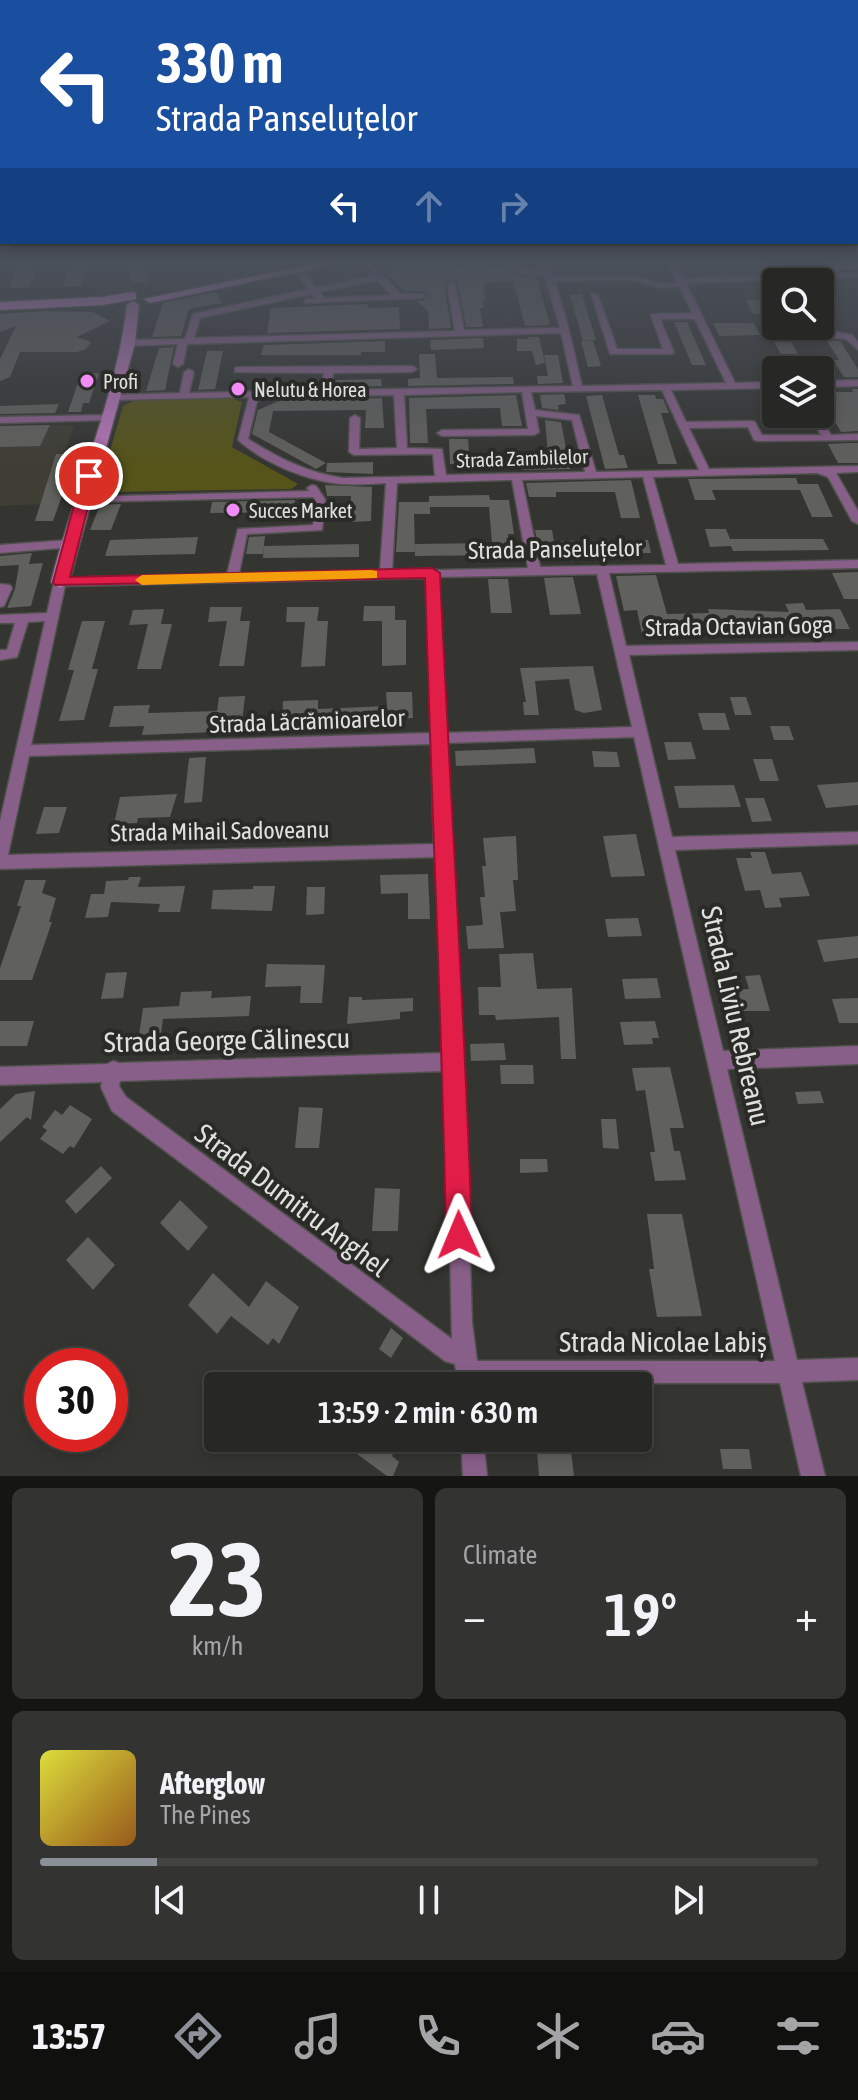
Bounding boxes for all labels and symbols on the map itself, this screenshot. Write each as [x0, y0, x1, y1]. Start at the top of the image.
place label: Profi [103, 370, 138, 393]
marker: Profi [78, 372, 96, 390]
place label: Nelutu & Horea [254, 378, 366, 401]
marker: Nelutu & Horea [229, 380, 247, 398]
pin [55, 442, 123, 510]
street label: Strada Zambilelor [456, 444, 589, 472]
place label: Succes Market [249, 499, 353, 522]
marker: Succes Market [224, 501, 242, 519]
street label: Strada Panseluțelor [468, 534, 643, 564]
street label: Strada Octavian Goga [645, 611, 833, 641]
street label: Strada Lăcrămioarelor [209, 704, 406, 738]
street label: Strada Mihail Sadoveanu [110, 816, 330, 846]
street label: Strada Liviu Rebreanu [695, 903, 777, 1129]
street label: Strada George Călinescu [104, 1022, 350, 1058]
street label: Strada Dumitru Anghel [189, 1117, 395, 1283]
position arrow [417, 1193, 501, 1277]
street label: Strada Nicolae Labiș [559, 1326, 767, 1358]
speed limit sign: 30 [24, 1348, 128, 1452]

